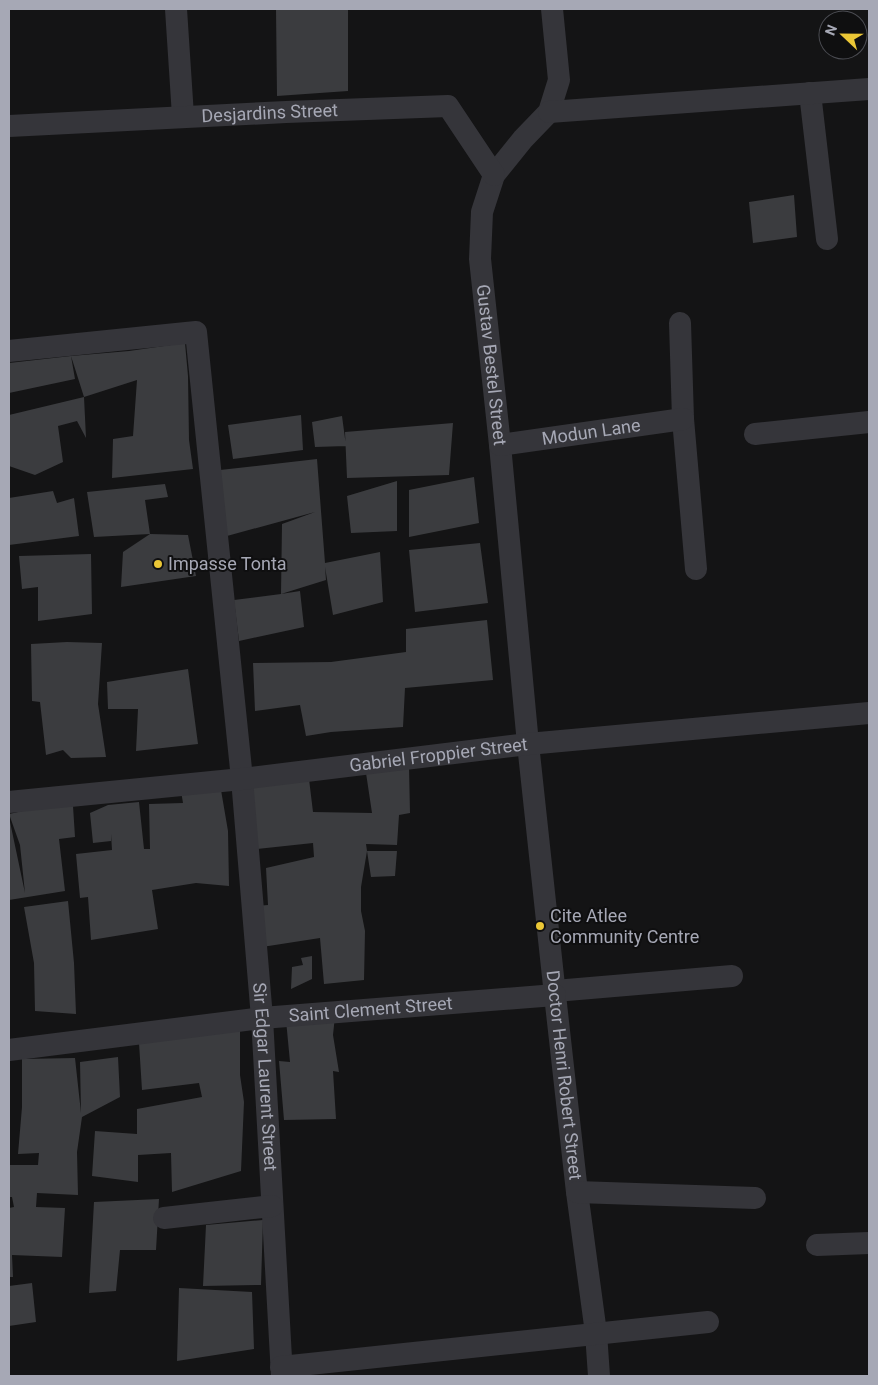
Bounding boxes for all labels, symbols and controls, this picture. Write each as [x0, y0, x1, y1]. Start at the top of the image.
north arrow [818, 10, 868, 60]
text: N [822, 23, 840, 38]
street label: Desjardins Street [201, 99, 338, 126]
street label: Gustav Bestel Street [473, 283, 511, 447]
street label: Modun Lane [540, 414, 642, 449]
place label: Impasse Tonta [168, 553, 287, 574]
marker: Impasse Tonta [152, 558, 164, 570]
street label: Gabriel Froppier Street [348, 733, 529, 776]
place label: Cite Atlee Community Centre [550, 905, 699, 947]
marker: Cite Atlee Community Centre [534, 920, 546, 932]
street label: Doctor Henri Robert Street [542, 969, 587, 1181]
street label: Sir Edgar Laurent Street [249, 981, 282, 1172]
street label: Saint Clement Street [288, 992, 453, 1026]

